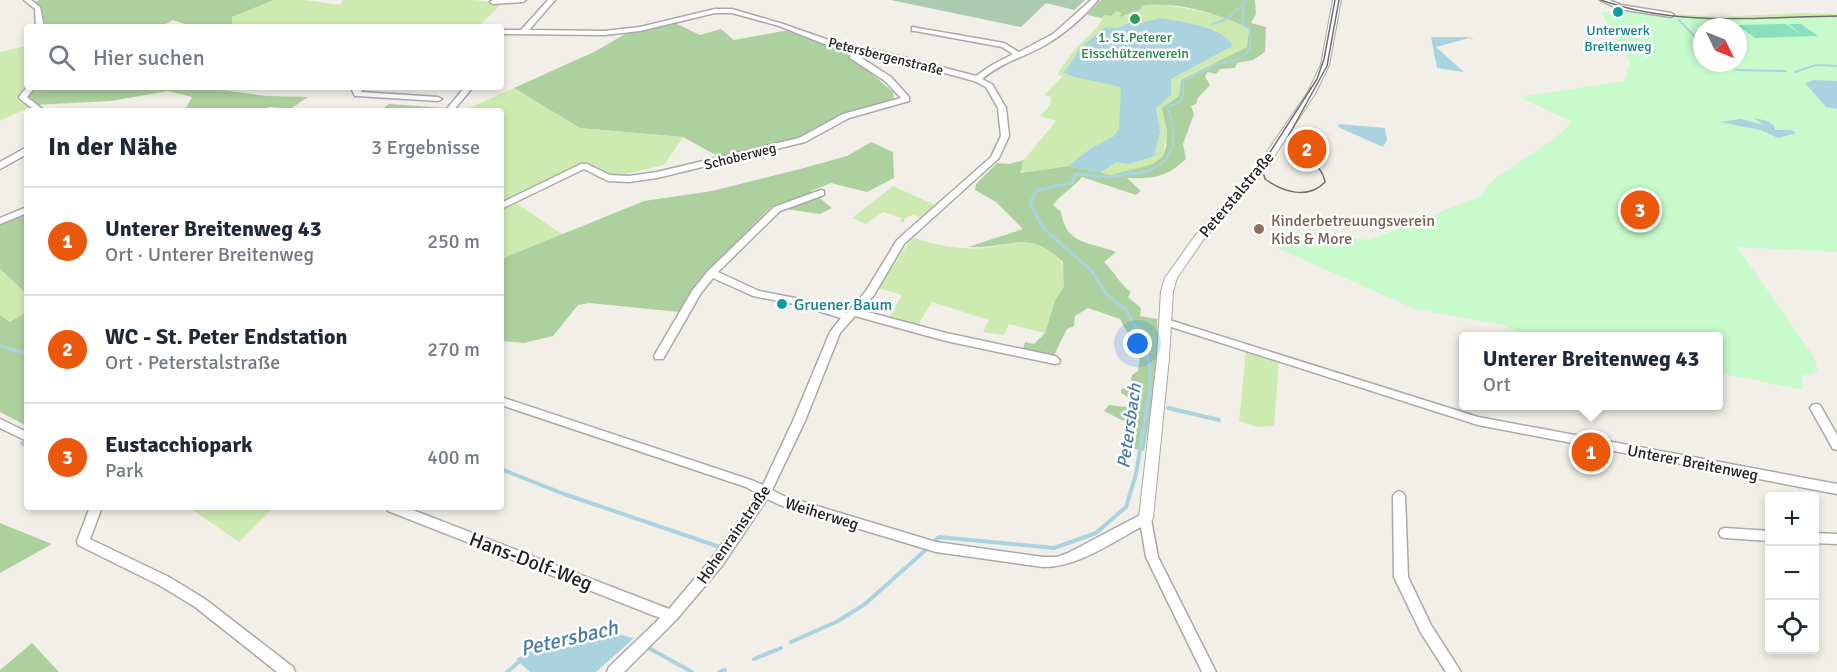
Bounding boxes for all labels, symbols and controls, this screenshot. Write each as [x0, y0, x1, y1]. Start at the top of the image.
marker: Unterwerk Breitenweg [1611, 5, 1625, 19]
marker: 1. St.Peterer Eisschützenverein [1128, 12, 1142, 26]
north arrow [1693, 18, 1747, 72]
place label: Unterwerk Breitenweg [1584, 22, 1652, 55]
search box [24, 24, 504, 90]
place label: 1. St.Peterer Eisschützenverein [1081, 29, 1189, 62]
street label: Petersbergenstraße [827, 34, 945, 79]
icon: search [45, 41, 78, 74]
text: Hier suchen [93, 44, 205, 71]
pin: 2 [1288, 126, 1326, 172]
text: In der Nähe [48, 131, 178, 163]
text: 3 Ergebnisse [371, 135, 480, 160]
street label: Schoberweg [702, 139, 778, 174]
street label: Peterstalstraße [1195, 148, 1278, 242]
pin: 3 [1620, 188, 1660, 232]
place label: Kinderbetreuungsverein Kids & More [1271, 211, 1435, 249]
text: Unterer Breitenweg 43 [105, 215, 322, 242]
marker: Kinderbetreuungsverein Kids & More [1252, 222, 1266, 236]
text: 1 [62, 229, 73, 254]
text: 250 m [427, 229, 480, 254]
text: Ort · Unterer Breitenweg [105, 242, 314, 267]
place label: Gruener Baum [794, 295, 892, 315]
marker: Gruener Baum [775, 297, 789, 311]
text: WC - St. Peter Endstation [105, 323, 348, 350]
your location [1123, 329, 1152, 358]
popup [1459, 332, 1723, 410]
text: 2 [62, 337, 73, 362]
text: 270 m [427, 337, 480, 362]
text: Unterer Breitenweg 43 [1483, 345, 1699, 372]
text: Ort · Peterstalstraße [105, 350, 280, 375]
text: Ort [1483, 372, 1511, 397]
water label: Petersbach [1112, 381, 1146, 470]
pin: 1 [1572, 430, 1610, 474]
text: Eustacchiopark [105, 431, 253, 458]
street label: Unterer Breitenweg [1626, 440, 1760, 485]
text: 3 [62, 445, 73, 470]
text: 400 m [427, 445, 480, 470]
text: Park [105, 458, 143, 483]
street label: Hohenrainstraße [692, 481, 775, 588]
map controls [1765, 492, 1819, 654]
button: + [1765, 492, 1819, 546]
street label: Weiherweg [782, 493, 861, 535]
street label: Hans-Dolf-Weg [466, 527, 596, 596]
button: − [1765, 546, 1819, 600]
button: locate [1765, 600, 1819, 654]
water label: Petersbach [518, 614, 621, 662]

